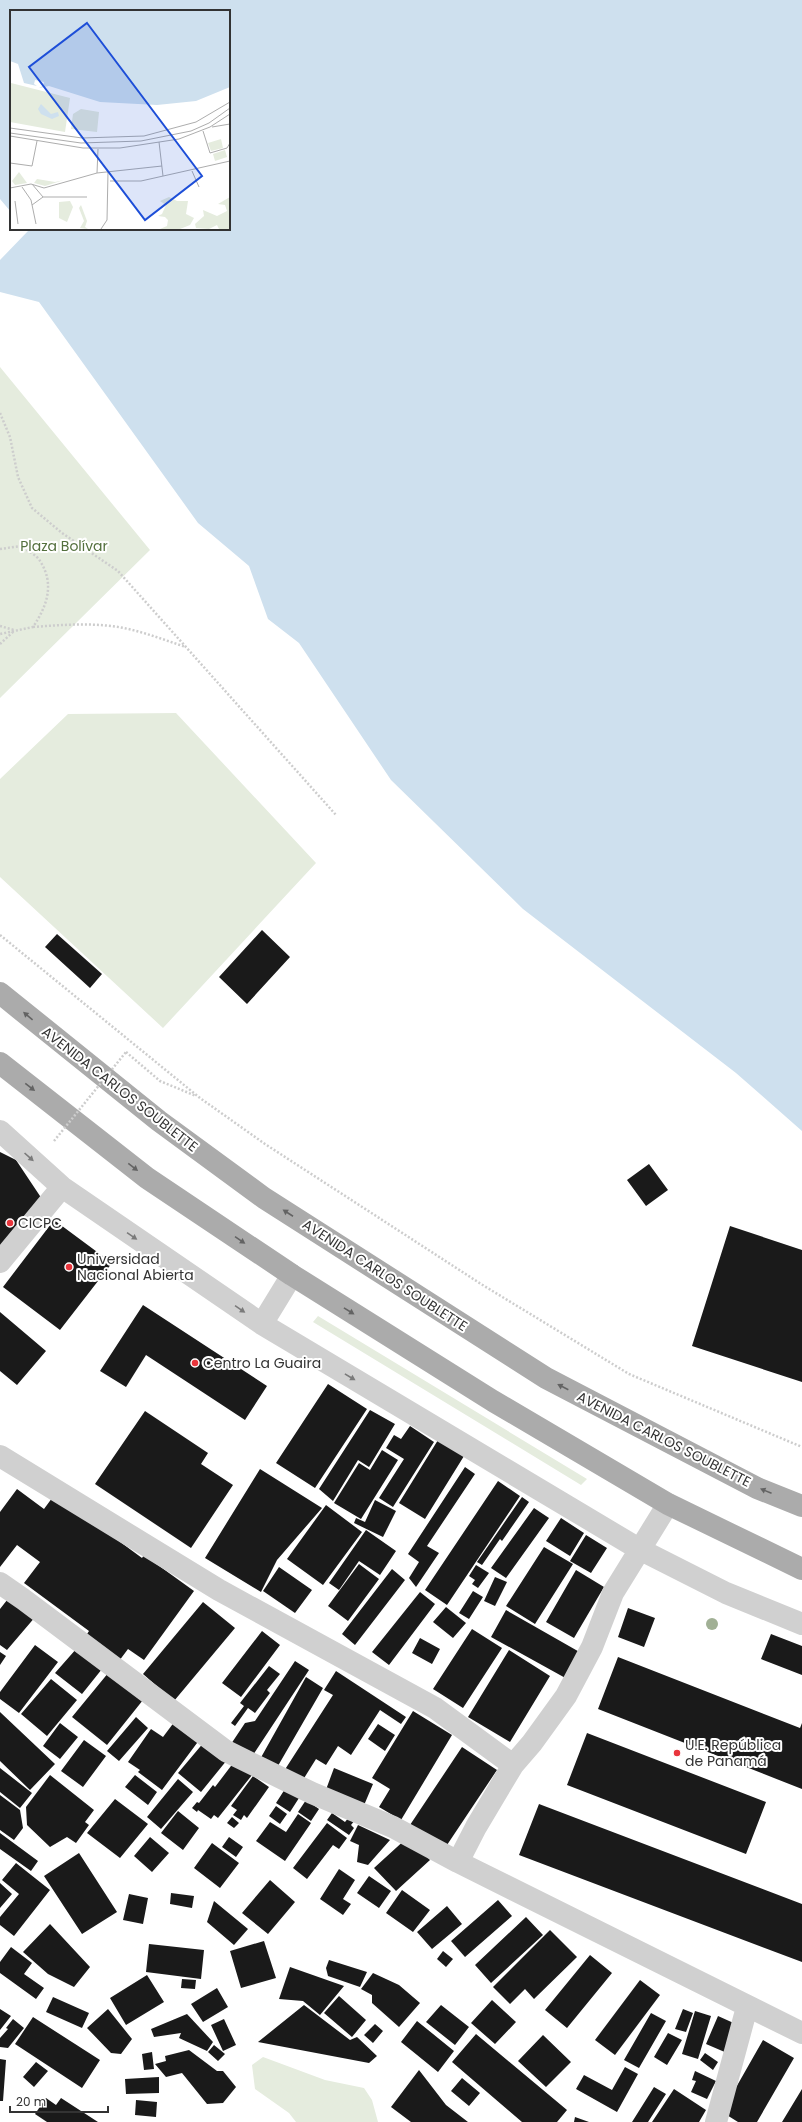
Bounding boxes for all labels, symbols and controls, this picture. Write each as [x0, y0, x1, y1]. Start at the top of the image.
inset map [10, 10, 230, 230]
park label: Plaza Bolívar [20, 536, 108, 556]
one-way arrow [22, 1012, 33, 1020]
street label: AVENIDA CARLOS SOUBLETTE [38, 1022, 202, 1156]
one-way arrow [25, 1083, 36, 1092]
one-way arrow [24, 1153, 34, 1162]
one-way arrow [127, 1163, 138, 1171]
one-way arrow [282, 1209, 294, 1216]
place label: CICPC [18, 1213, 62, 1233]
street label: AVENIDA CARLOS SOUBLETTE [299, 1214, 471, 1336]
marker: CICPC [5, 1218, 15, 1228]
one-way arrow [127, 1232, 137, 1240]
one-way arrow [235, 1236, 245, 1244]
place label: Universidad Nacional Abierta [77, 1249, 194, 1285]
marker: Universidad Nacional Abierta [64, 1262, 74, 1272]
one-way arrow [234, 1305, 245, 1313]
one-way arrow [344, 1307, 354, 1315]
place label: Centro La Guaira [203, 1353, 321, 1373]
marker: Centro La Guaira [190, 1358, 200, 1368]
one-way arrow [345, 1373, 355, 1381]
one-way arrow [557, 1384, 569, 1390]
street label: AVENIDA CARLOS SOUBLETTE [573, 1386, 755, 1492]
one-way arrow [759, 1488, 771, 1494]
place label: U.E. República de Panamá [685, 1735, 781, 1771]
marker: U.E. República de Panamá [672, 1748, 682, 1758]
scale bar [10, 2088, 108, 2114]
text: 20 m [16, 2093, 46, 2110]

